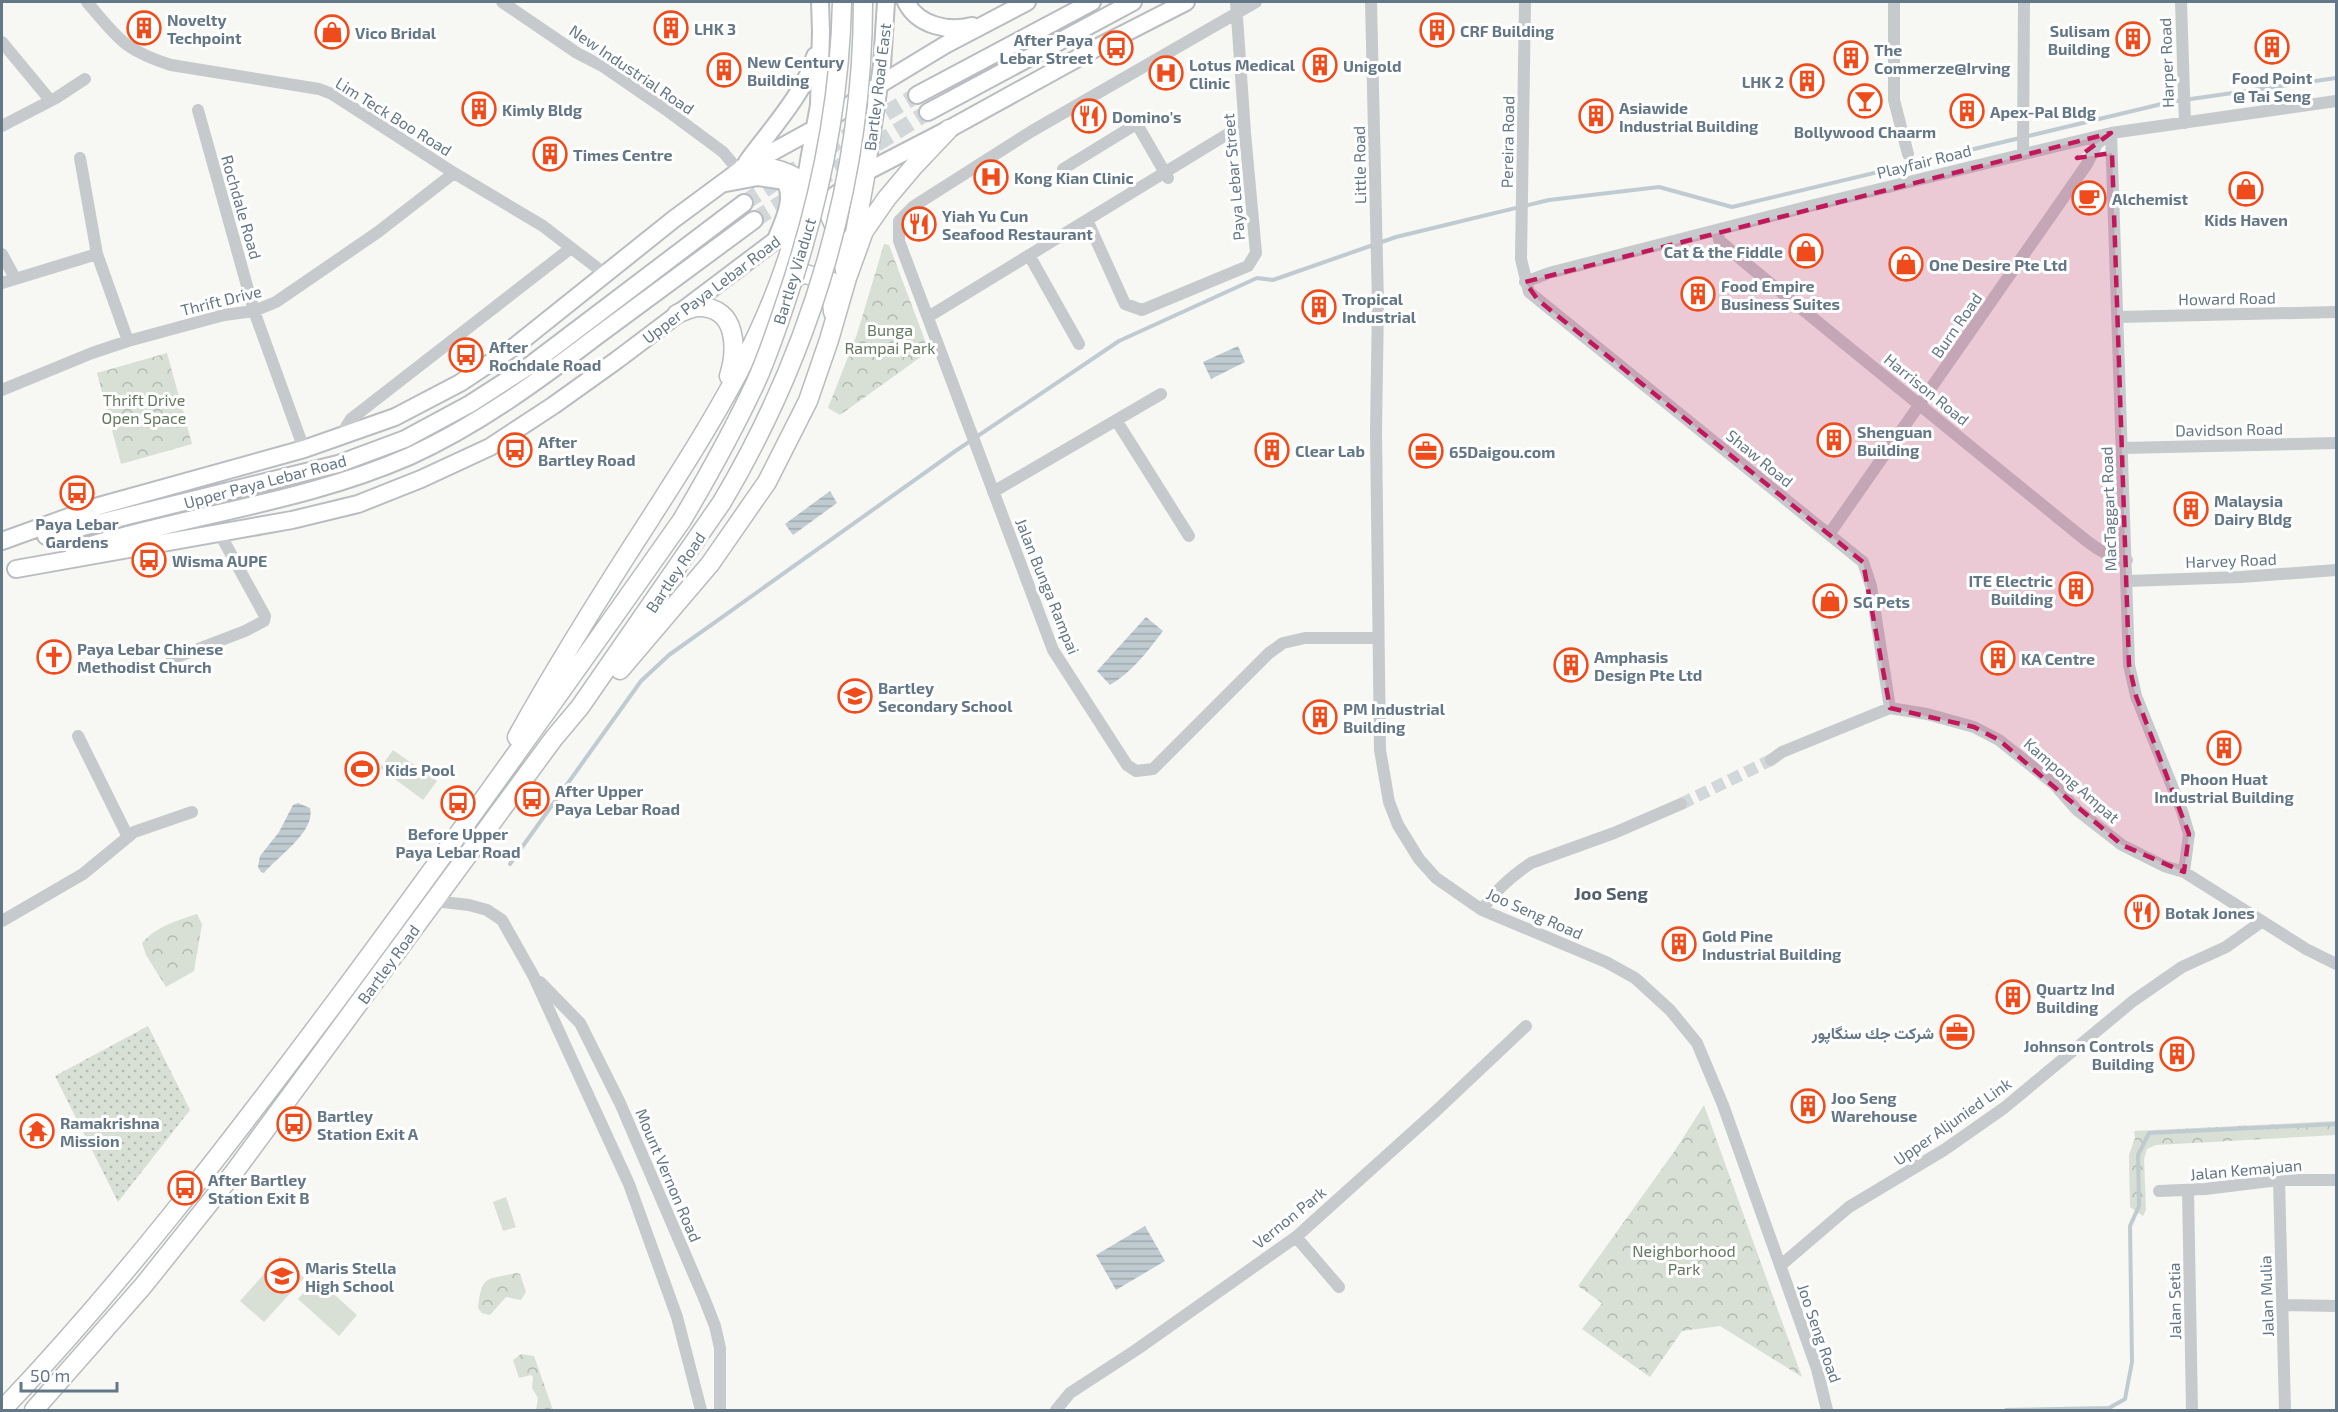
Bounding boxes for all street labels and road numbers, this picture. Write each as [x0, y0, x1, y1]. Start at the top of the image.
street label: Harper Road [2155, 18, 2177, 108]
street label: New Industrial Road [566, 20, 698, 118]
street label: Bartley Road East [860, 22, 894, 152]
street label: Lim Teck Boo Road [332, 73, 456, 159]
street label: Pereira Road [1497, 96, 1517, 188]
street label: Paya Lebar Street [1218, 113, 1248, 241]
street label: Little Road [1349, 126, 1369, 204]
street label: Playfair Road [1875, 140, 1973, 182]
street label: Rochdale Road [218, 153, 266, 261]
street label: Bartley Viaduct [769, 215, 819, 327]
street label: Upper Paya Lebar Road [638, 231, 784, 347]
street label: Thrift Drive [179, 281, 263, 319]
street label: Howard Road [2178, 288, 2276, 308]
street label: Burn Road [1927, 289, 1985, 361]
street label: Harrison Road [1881, 349, 1973, 429]
street label: Davidson Road [2175, 419, 2283, 439]
street label: Shaw Road [1723, 425, 1797, 491]
street label: MacTaggart Road [2096, 446, 2120, 572]
street label: Upper Paya Lebar Road [182, 450, 348, 512]
street label: Jalan Bunga Rampai [1012, 515, 1084, 657]
street label: Bartley Road [641, 528, 709, 616]
street label: Harvey Road [2185, 549, 2277, 571]
street label: Kampong Ampat [2020, 733, 2124, 827]
street label: Joo Seng Road [1484, 883, 1586, 943]
street label: Bartley Road [353, 921, 423, 1007]
street label: Upper Aljunied Link [1890, 1073, 2015, 1170]
street label: Mount Vernon Road [632, 1105, 706, 1245]
street label: Jalan Kemajuan [2189, 1155, 2303, 1184]
street label: Vernon Park [1249, 1182, 1329, 1252]
street label: Jalan Mulia [2255, 1255, 2277, 1337]
street label: Jalan Setia [2164, 1262, 2184, 1340]
street label: Joo Seng Road [1794, 1281, 1846, 1385]

